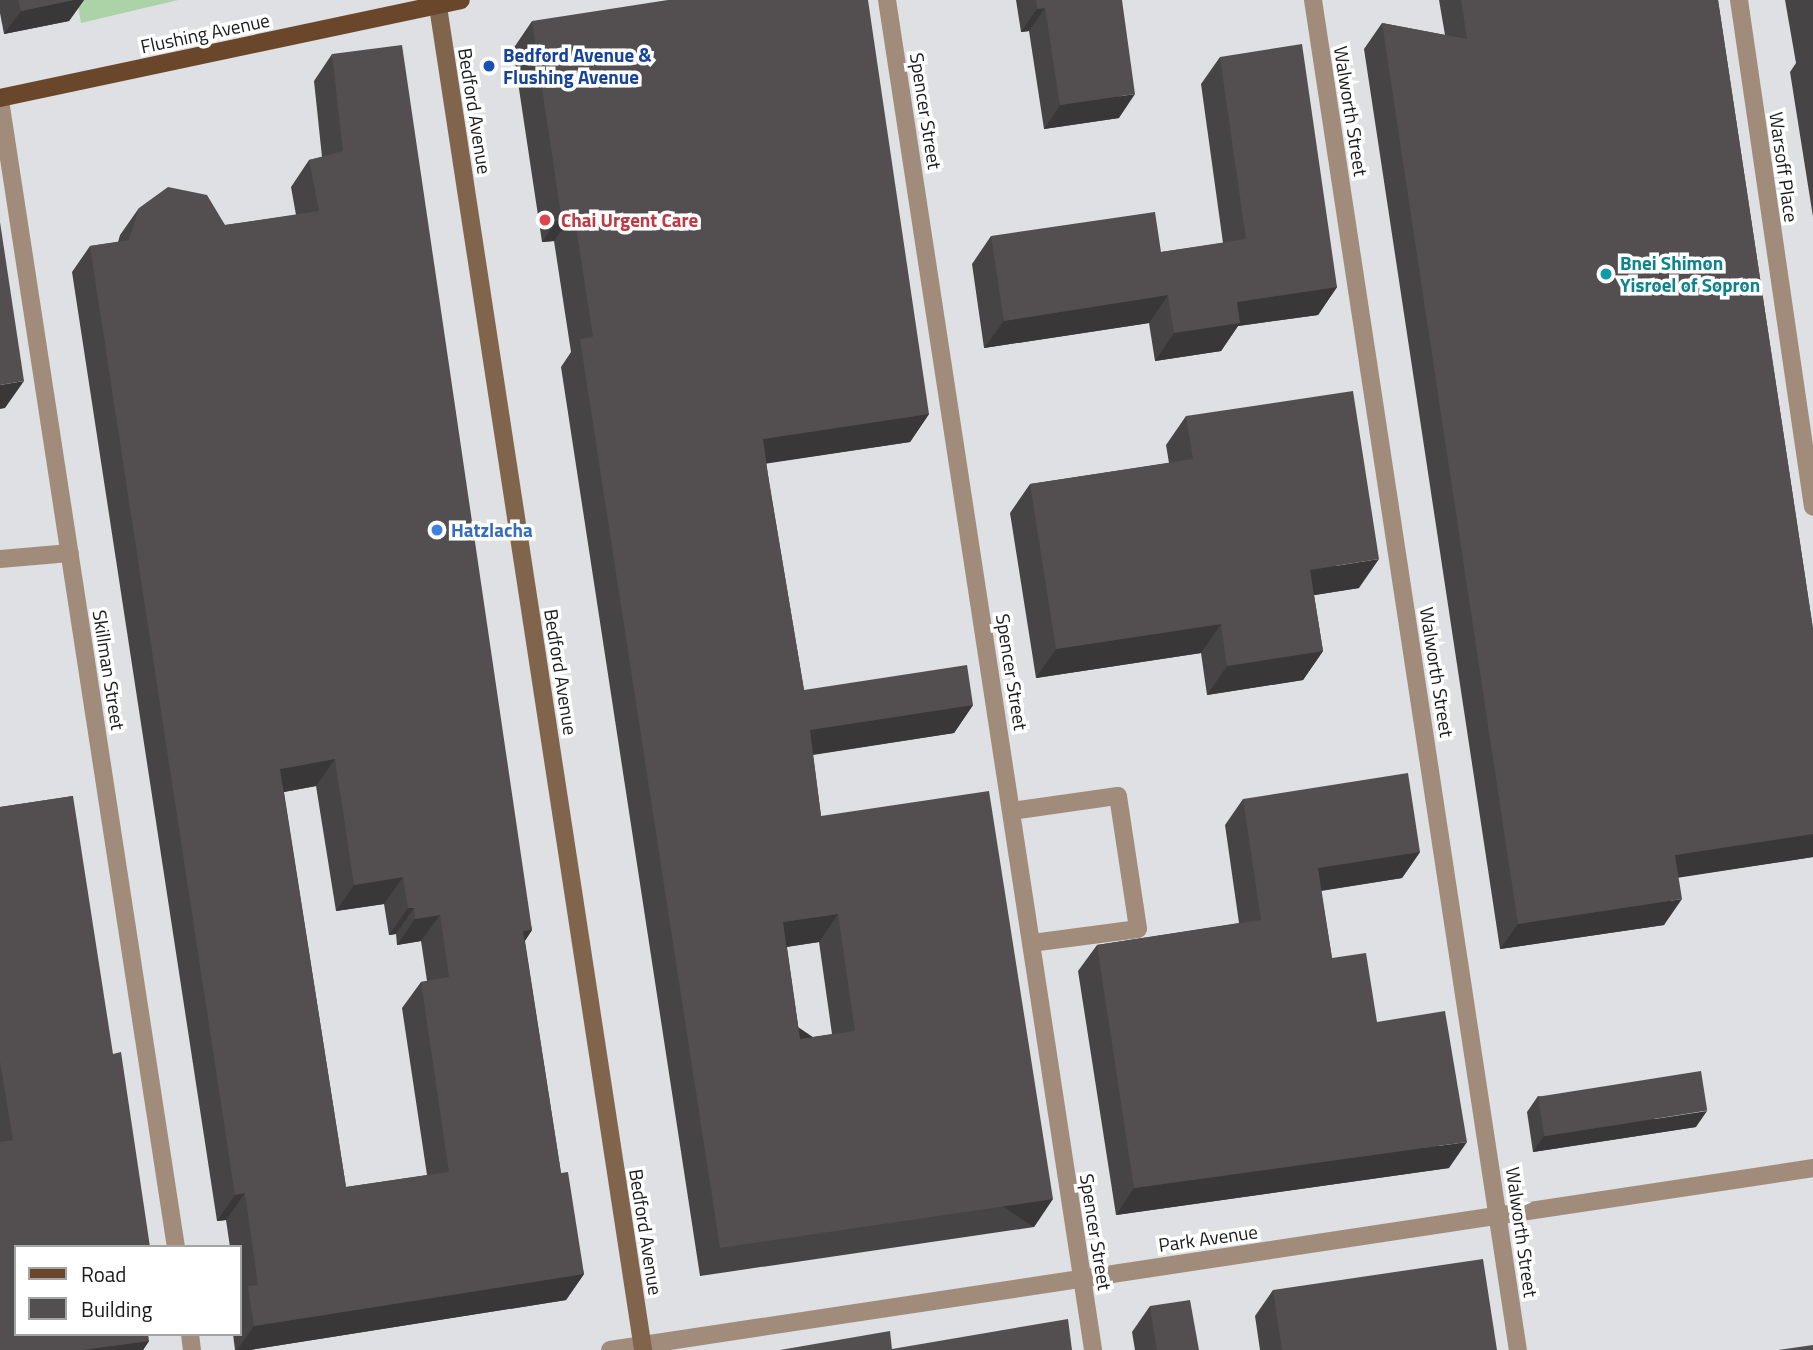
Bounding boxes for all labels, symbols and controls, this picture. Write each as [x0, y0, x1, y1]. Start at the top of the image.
street label: Flushing Avenue [138, 8, 272, 58]
place label: Bedford Avenue & Flushing Avenue [503, 44, 652, 88]
street label: Walworth Street [1329, 44, 1373, 178]
street label: Bedford Avenue [454, 46, 496, 176]
street label: Spencer Street [906, 51, 946, 171]
marker: Bedford Avenue & Flushing Avenue [481, 58, 497, 74]
street label: Warsoff Place [1765, 110, 1803, 224]
place label: Chai Urgent Care [561, 209, 698, 231]
marker: Chai Urgent Care [535, 210, 555, 230]
place label: Bnei Shimon Yisroel of Sopron [1620, 252, 1760, 296]
marker: Bnei Shimon Yisroel of Sopron [1598, 266, 1614, 282]
place label: Hatzlacha [451, 519, 533, 541]
marker: Hatzlacha [429, 522, 445, 538]
street label: Walworth Street [1415, 605, 1459, 739]
street label: Bedford Avenue [540, 607, 582, 737]
street label: Skillman Street [88, 608, 130, 732]
street label: Spencer Street [992, 612, 1032, 732]
street label: Walworth Street [1502, 1165, 1542, 1299]
street label: Bedford Avenue [625, 1167, 667, 1297]
street label: Spencer Street [1076, 1172, 1116, 1292]
street label: Park Avenue [1157, 1220, 1259, 1256]
legend [14, 1245, 242, 1336]
text: Road [81, 1258, 126, 1290]
text: Building [81, 1293, 152, 1325]

